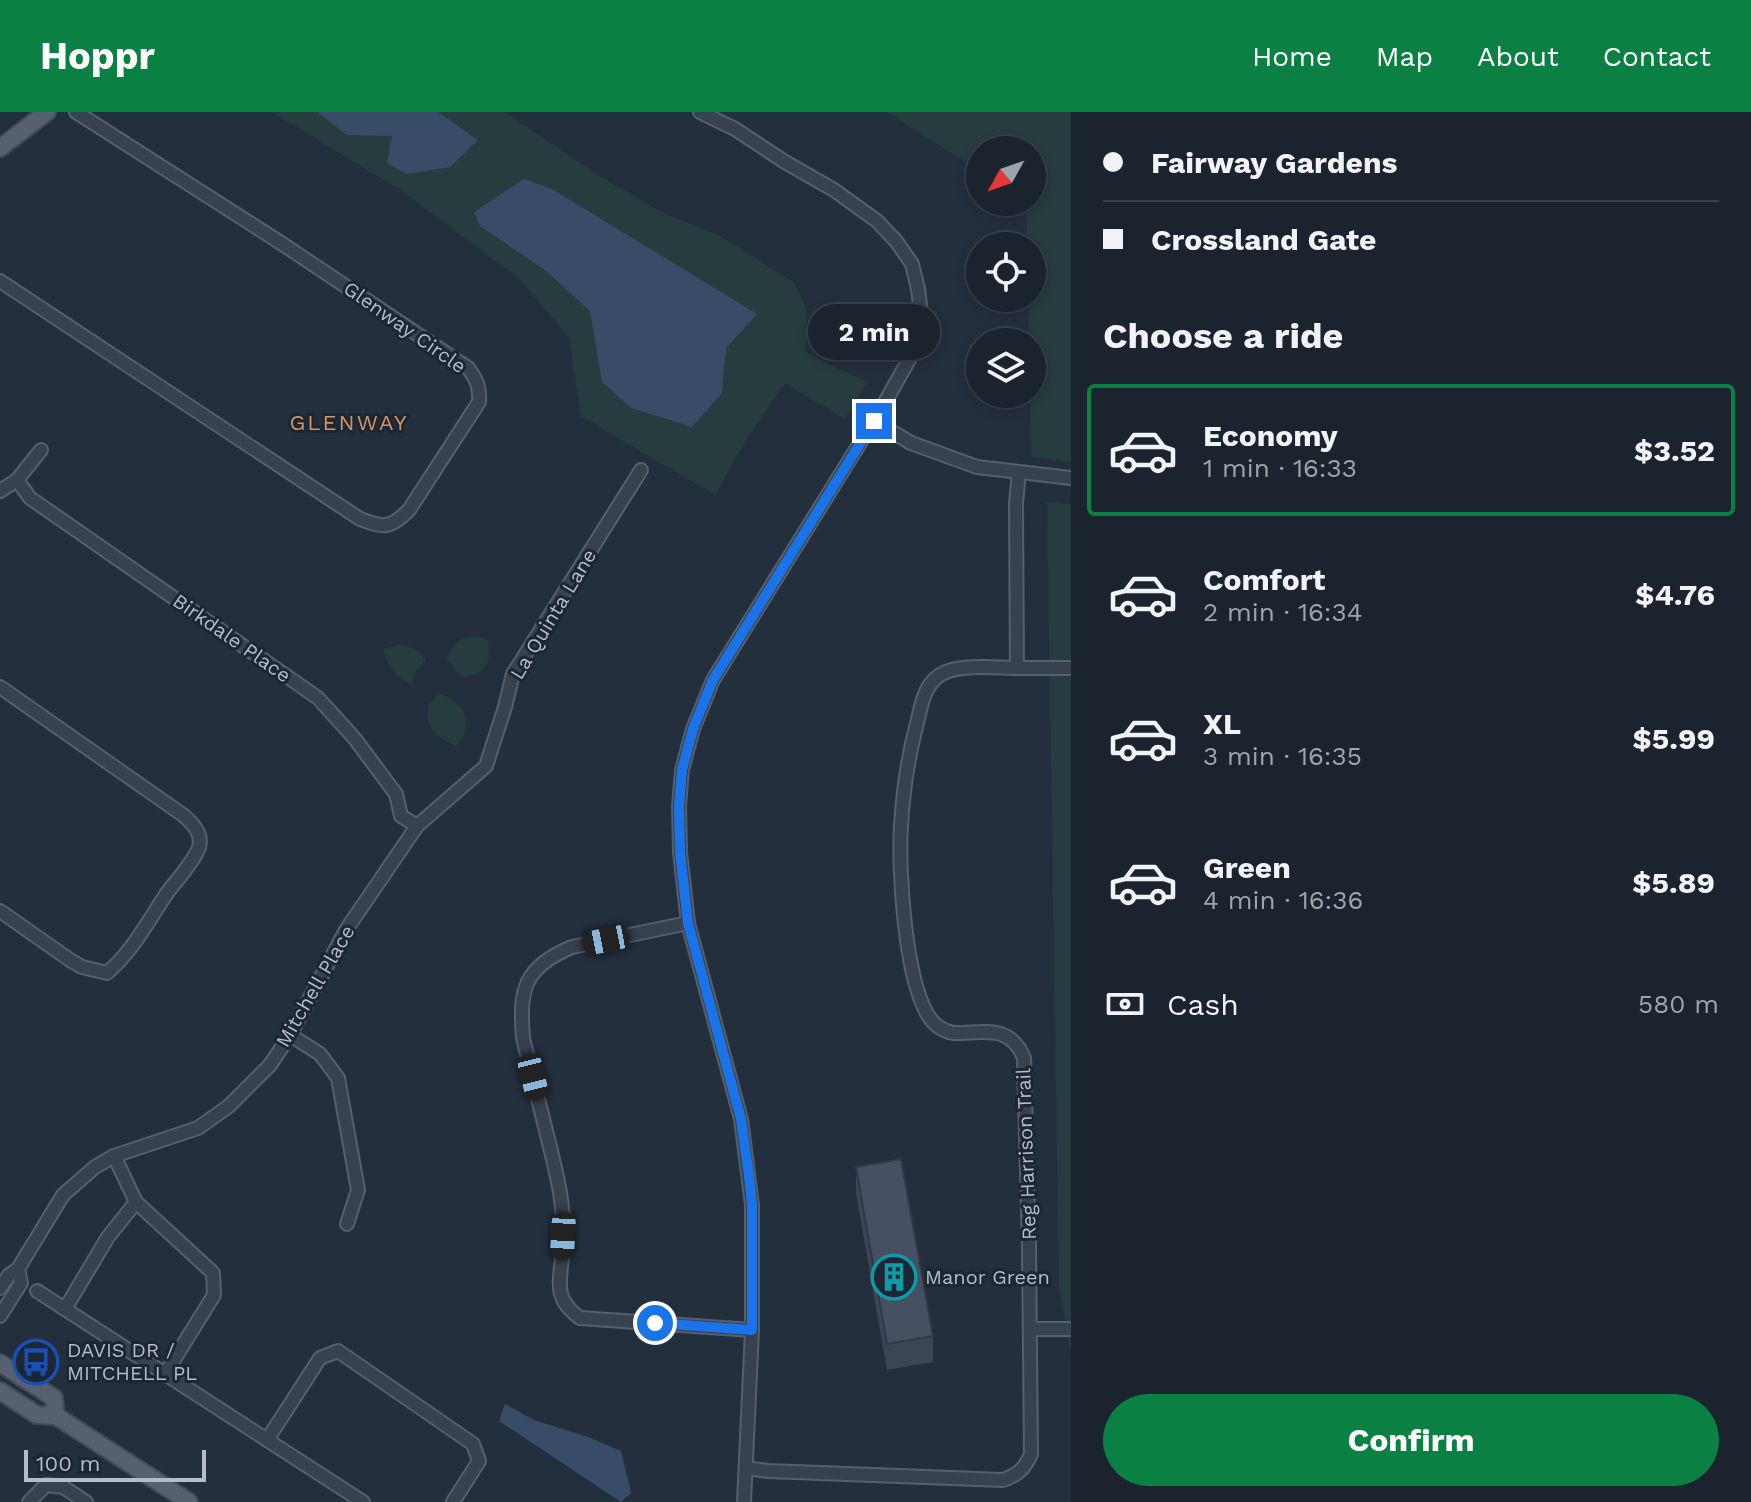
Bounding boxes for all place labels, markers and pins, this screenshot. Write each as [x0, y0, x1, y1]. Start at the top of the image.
building icon: Manor Green [870, 1253, 918, 1301]
place label: Manor Green [925, 1265, 1050, 1289]
bus stop icon: DAVIS DR / MITCHELL PL [12, 1338, 60, 1386]
place label: DAVIS DR / MITCHELL PL [67, 1338, 197, 1385]

